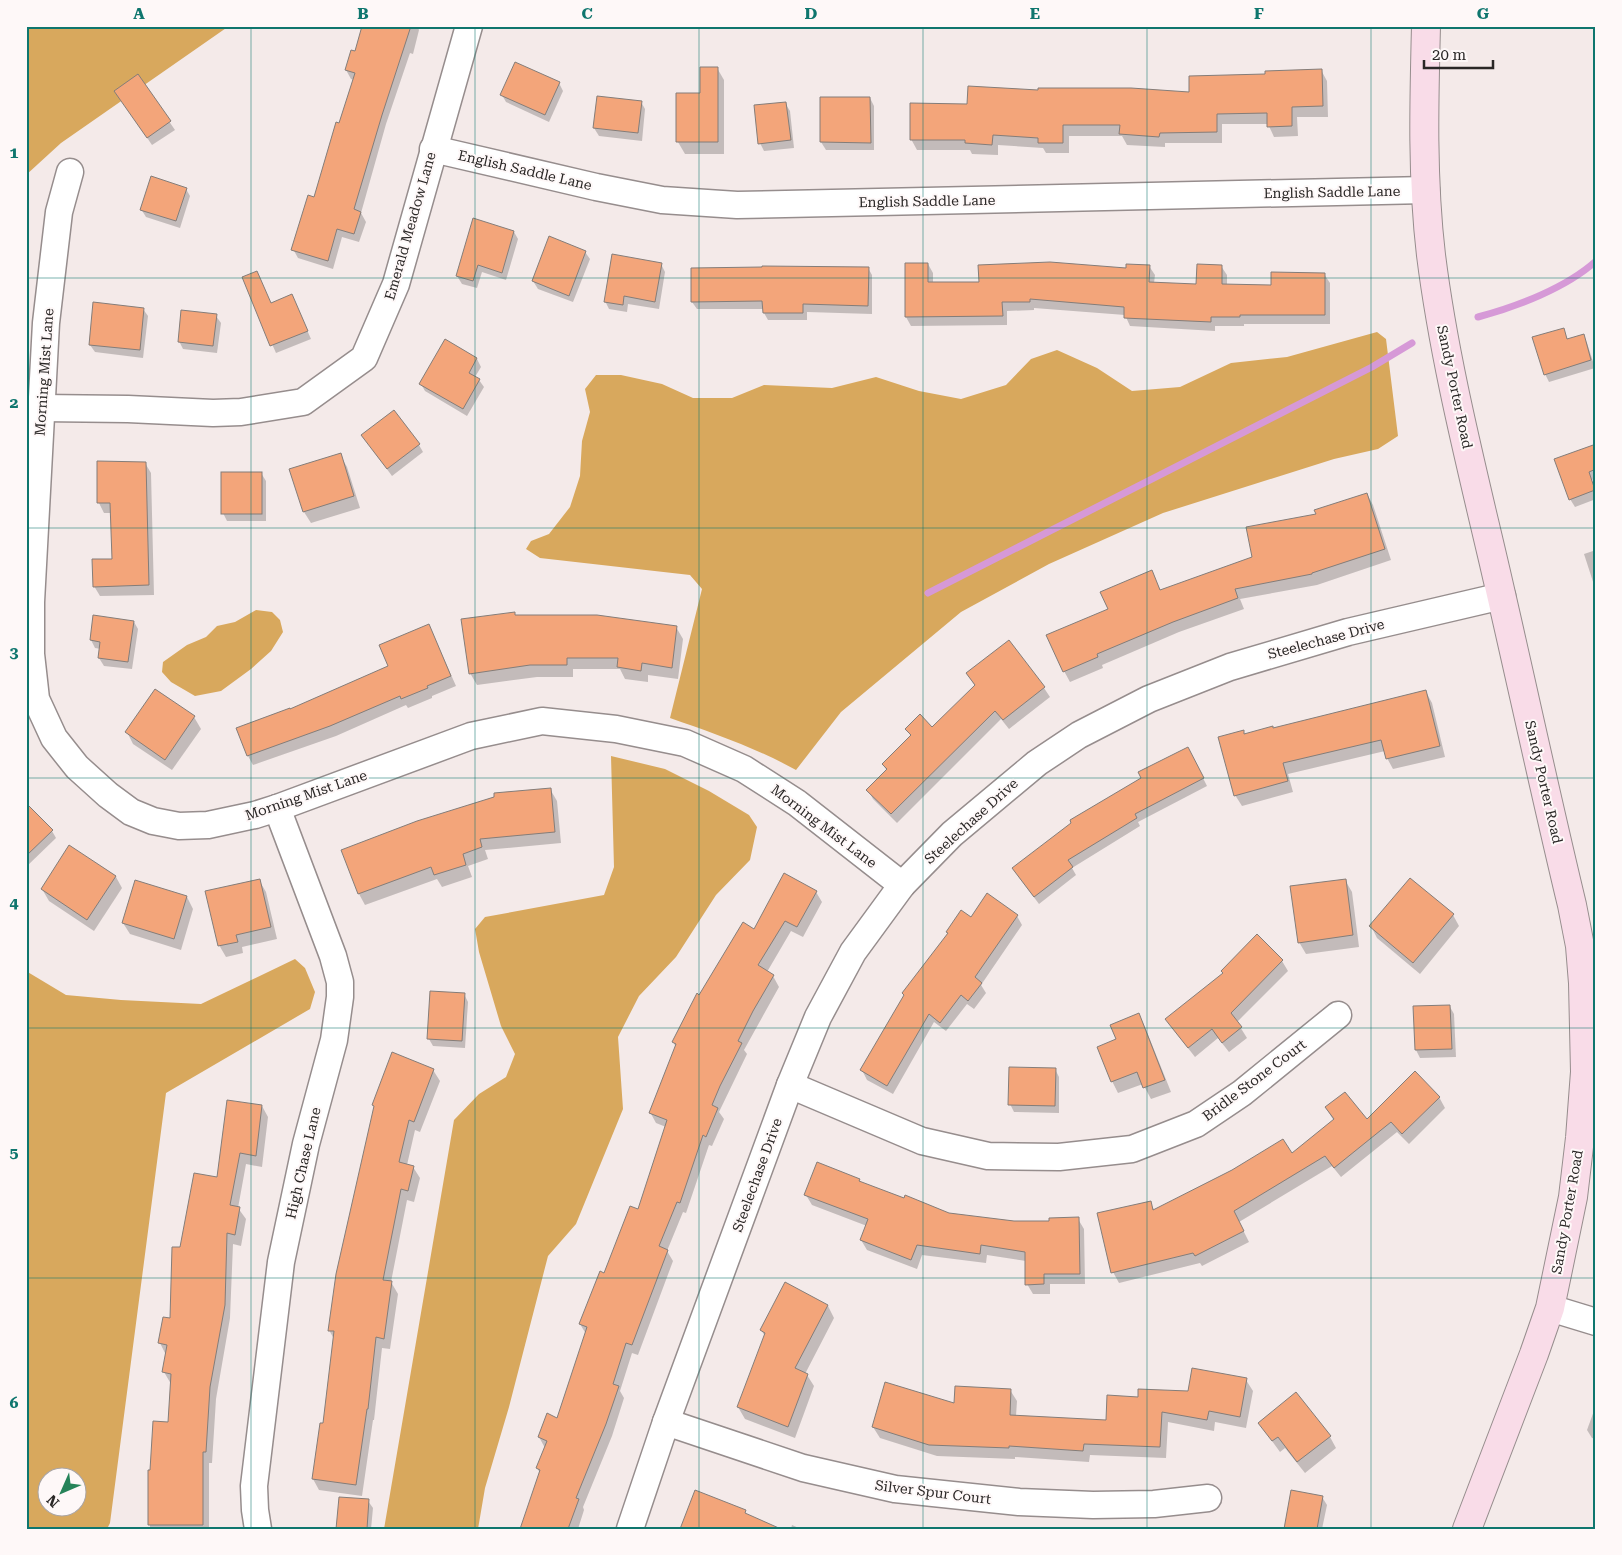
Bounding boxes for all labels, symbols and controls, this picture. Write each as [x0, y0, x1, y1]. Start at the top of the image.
text: A [133, 4, 145, 23]
text: B [357, 4, 369, 23]
text: C [581, 4, 593, 23]
text: D [805, 4, 818, 23]
text: E [1030, 4, 1040, 23]
text: F [1254, 4, 1264, 23]
text: G [1477, 4, 1490, 23]
scale bar [1424, 38, 1493, 70]
text: 20 m [1432, 46, 1467, 64]
text: 1 [10, 143, 19, 162]
street label: English Saddle Lane [457, 147, 594, 193]
street label: Emerald Meadow Lane [381, 150, 439, 302]
street label: English Saddle Lane [1263, 183, 1401, 201]
street label: English Saddle Lane [858, 192, 996, 210]
street label: Morning Mist Lane [32, 307, 56, 436]
street label: Sandy Porter Road [1434, 324, 1476, 450]
text: 2 [10, 393, 19, 412]
street label: Steelechase Drive [1266, 616, 1386, 662]
text: 3 [10, 643, 19, 662]
street label: Sandy Porter Road [1522, 719, 1566, 845]
street label: Morning Mist Lane [243, 767, 369, 823]
street label: Steelechase Drive [921, 775, 1021, 867]
street label: Morning Mist Lane [768, 781, 880, 871]
text: 4 [10, 893, 19, 912]
street label: Bridle Stone Court [1199, 1036, 1309, 1124]
street label: High Chase Lane [282, 1105, 324, 1220]
street label: Steelechase Drive [729, 1116, 785, 1234]
text: 5 [10, 1143, 19, 1162]
street label: Sandy Porter Road [1548, 1149, 1586, 1275]
text: 6 [10, 1393, 19, 1412]
north arrow [38, 1468, 88, 1518]
street label: Silver Spur Court [874, 1477, 992, 1507]
text: N [43, 1492, 62, 1511]

